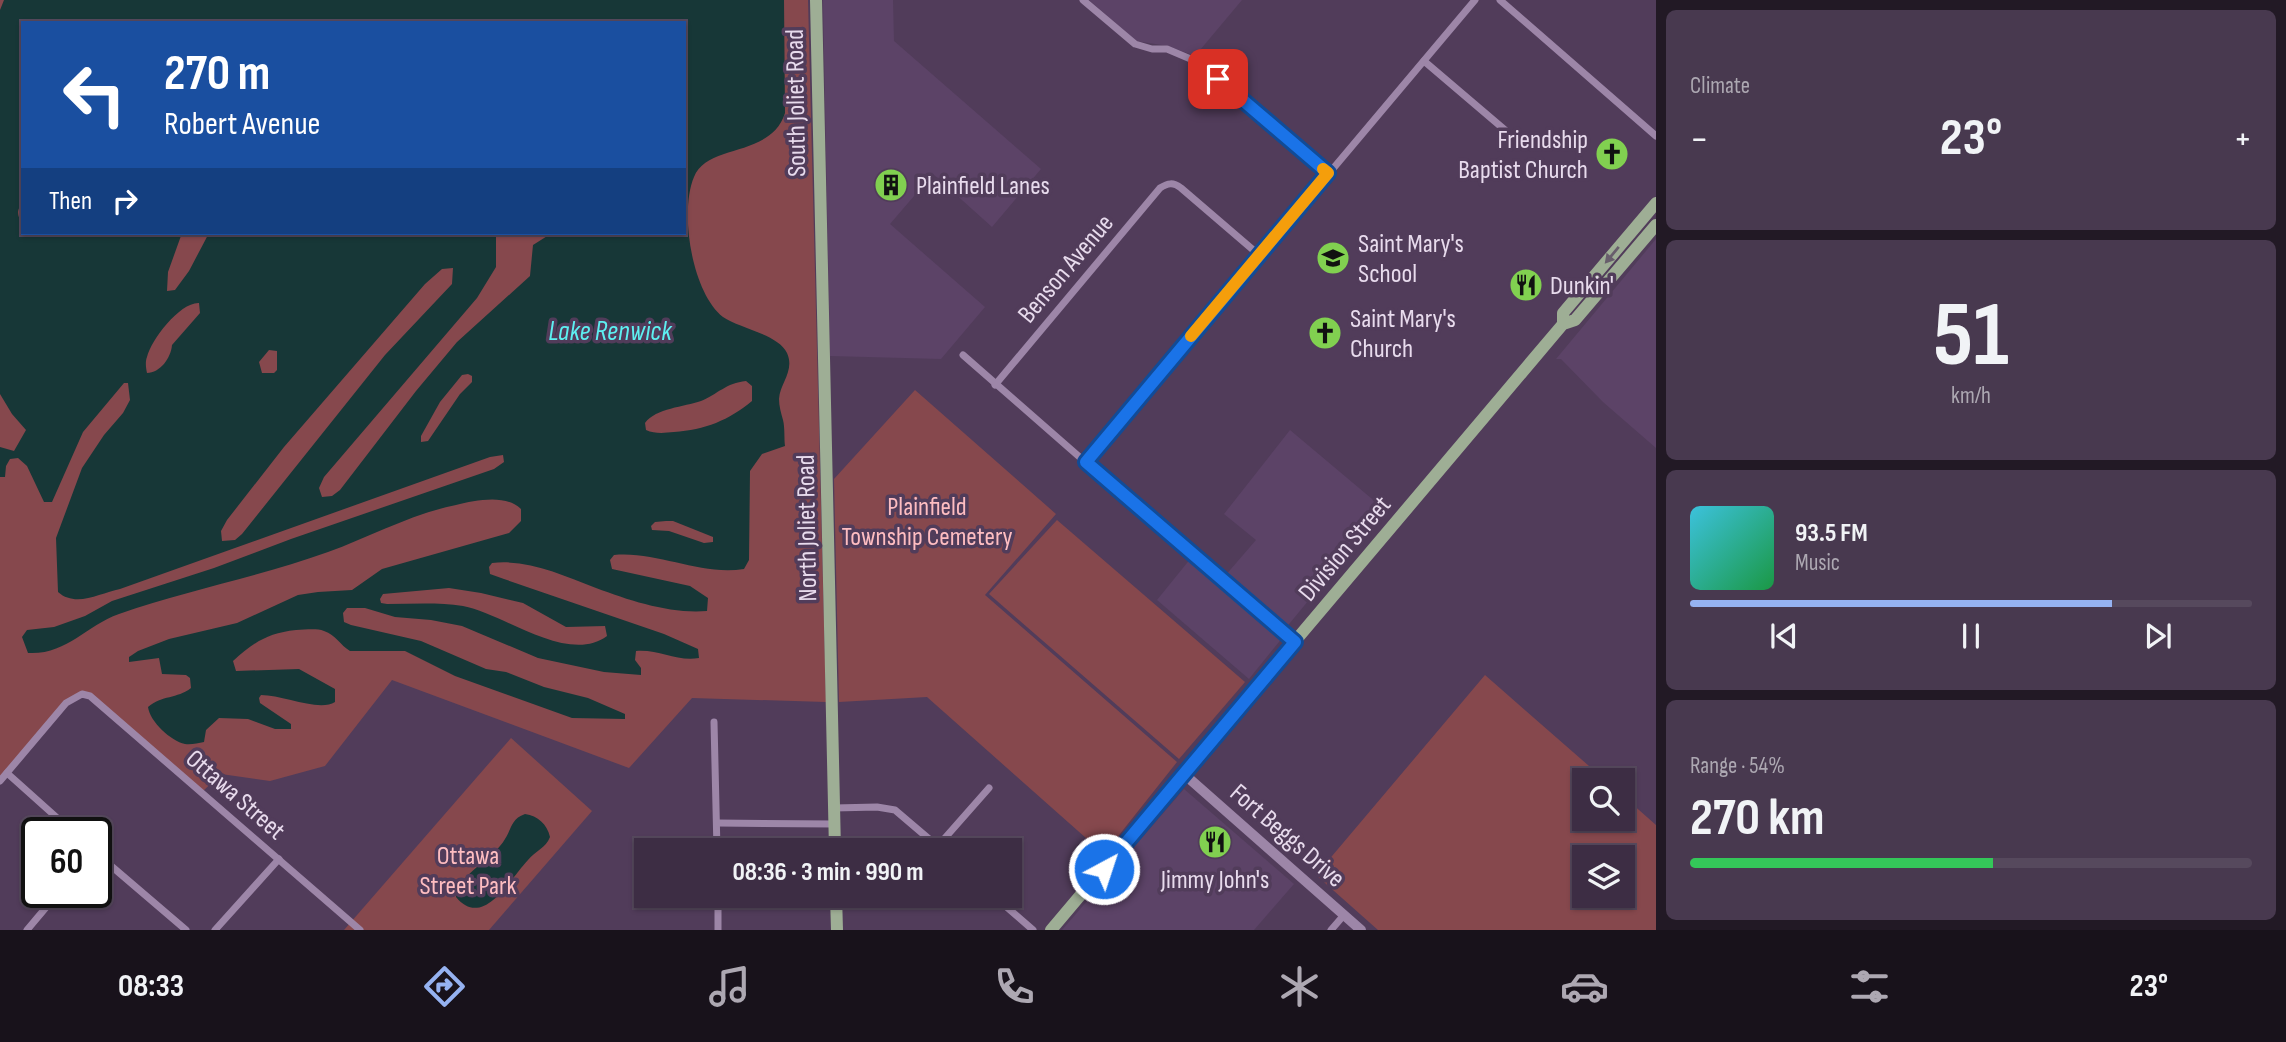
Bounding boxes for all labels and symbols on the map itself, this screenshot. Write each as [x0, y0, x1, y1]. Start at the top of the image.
street label: South Joliet Road [780, 29, 813, 177]
pin [1188, 49, 1248, 109]
place label: Friendship Baptist Church [1458, 125, 1588, 186]
church icon: Friendship Baptist Church [1593, 135, 1631, 173]
building icon: Plainfield Lanes [872, 166, 910, 204]
place label: Plainfield Lanes [916, 171, 1050, 202]
street label: Benson Avenue [1012, 208, 1120, 330]
place label: Saint Mary's School [1358, 229, 1464, 290]
school or university icon: Saint Mary's School [1314, 239, 1352, 277]
one-way arrow [1605, 246, 1620, 263]
restaurant icon: Dunkin' [1507, 266, 1545, 304]
place label: Dunkin' [1550, 271, 1614, 302]
place label: Saint Mary's Church [1350, 304, 1456, 365]
church icon: Saint Mary's Church [1306, 314, 1344, 352]
water label: Lake Renwick [548, 315, 673, 348]
street label: North Joliet Road [791, 454, 824, 602]
street label: Division Street [1292, 490, 1398, 608]
park label: Plainfield Township Cemetery [841, 492, 1013, 553]
street label: Ottawa Street [179, 744, 291, 847]
street label: Fort Beggs Drive [1223, 778, 1351, 894]
speed limit sign: 60 [21, 817, 112, 908]
restaurant icon: Jimmy John's [1196, 823, 1234, 861]
position arrow [1067, 832, 1141, 906]
park label: Ottawa Street Park [419, 841, 517, 902]
place label: Jimmy John's [1160, 865, 1269, 896]

